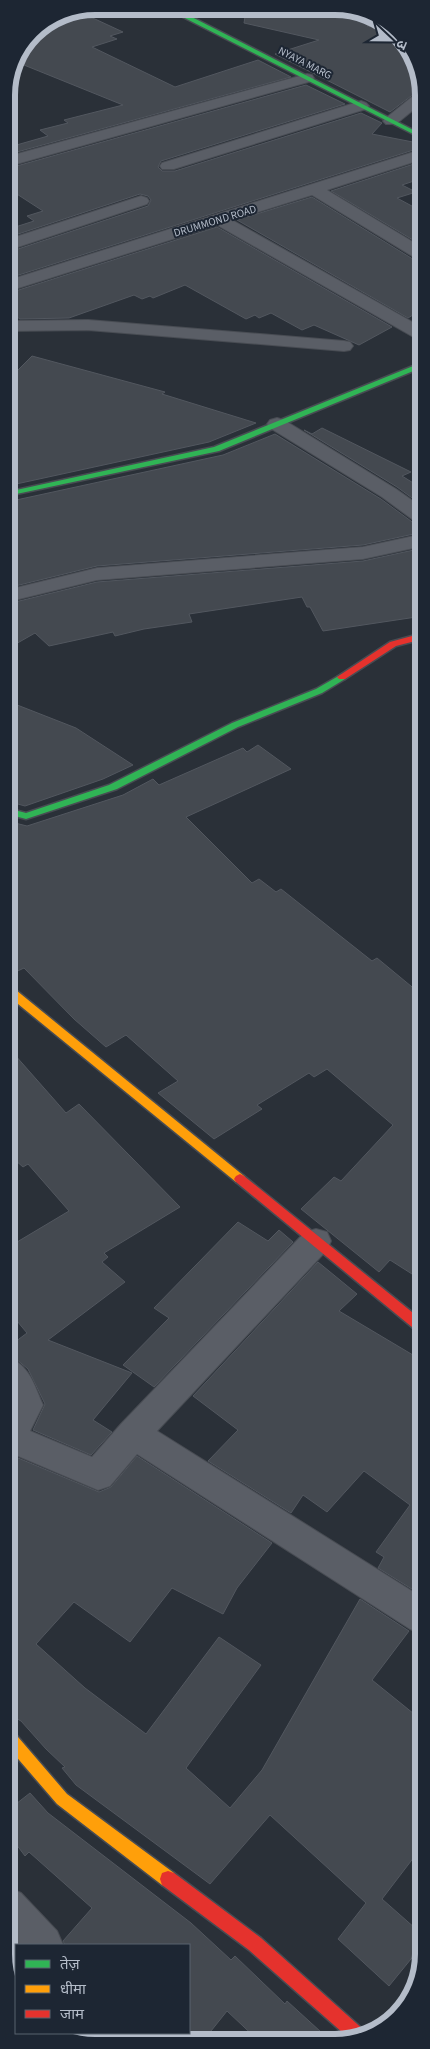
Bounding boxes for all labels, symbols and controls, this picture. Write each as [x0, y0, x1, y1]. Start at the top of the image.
north arrow [365, 15, 415, 65]
text: उ [390, 37, 412, 53]
street label: NYAYA MARG [276, 43, 335, 83]
street label: DRUMMOND ROAD [172, 201, 258, 241]
legend [15, 1944, 190, 2034]
text: तेज़ [60, 1954, 81, 1975]
text: धीमा [60, 1979, 87, 2000]
text: जाम [60, 2004, 85, 2025]

